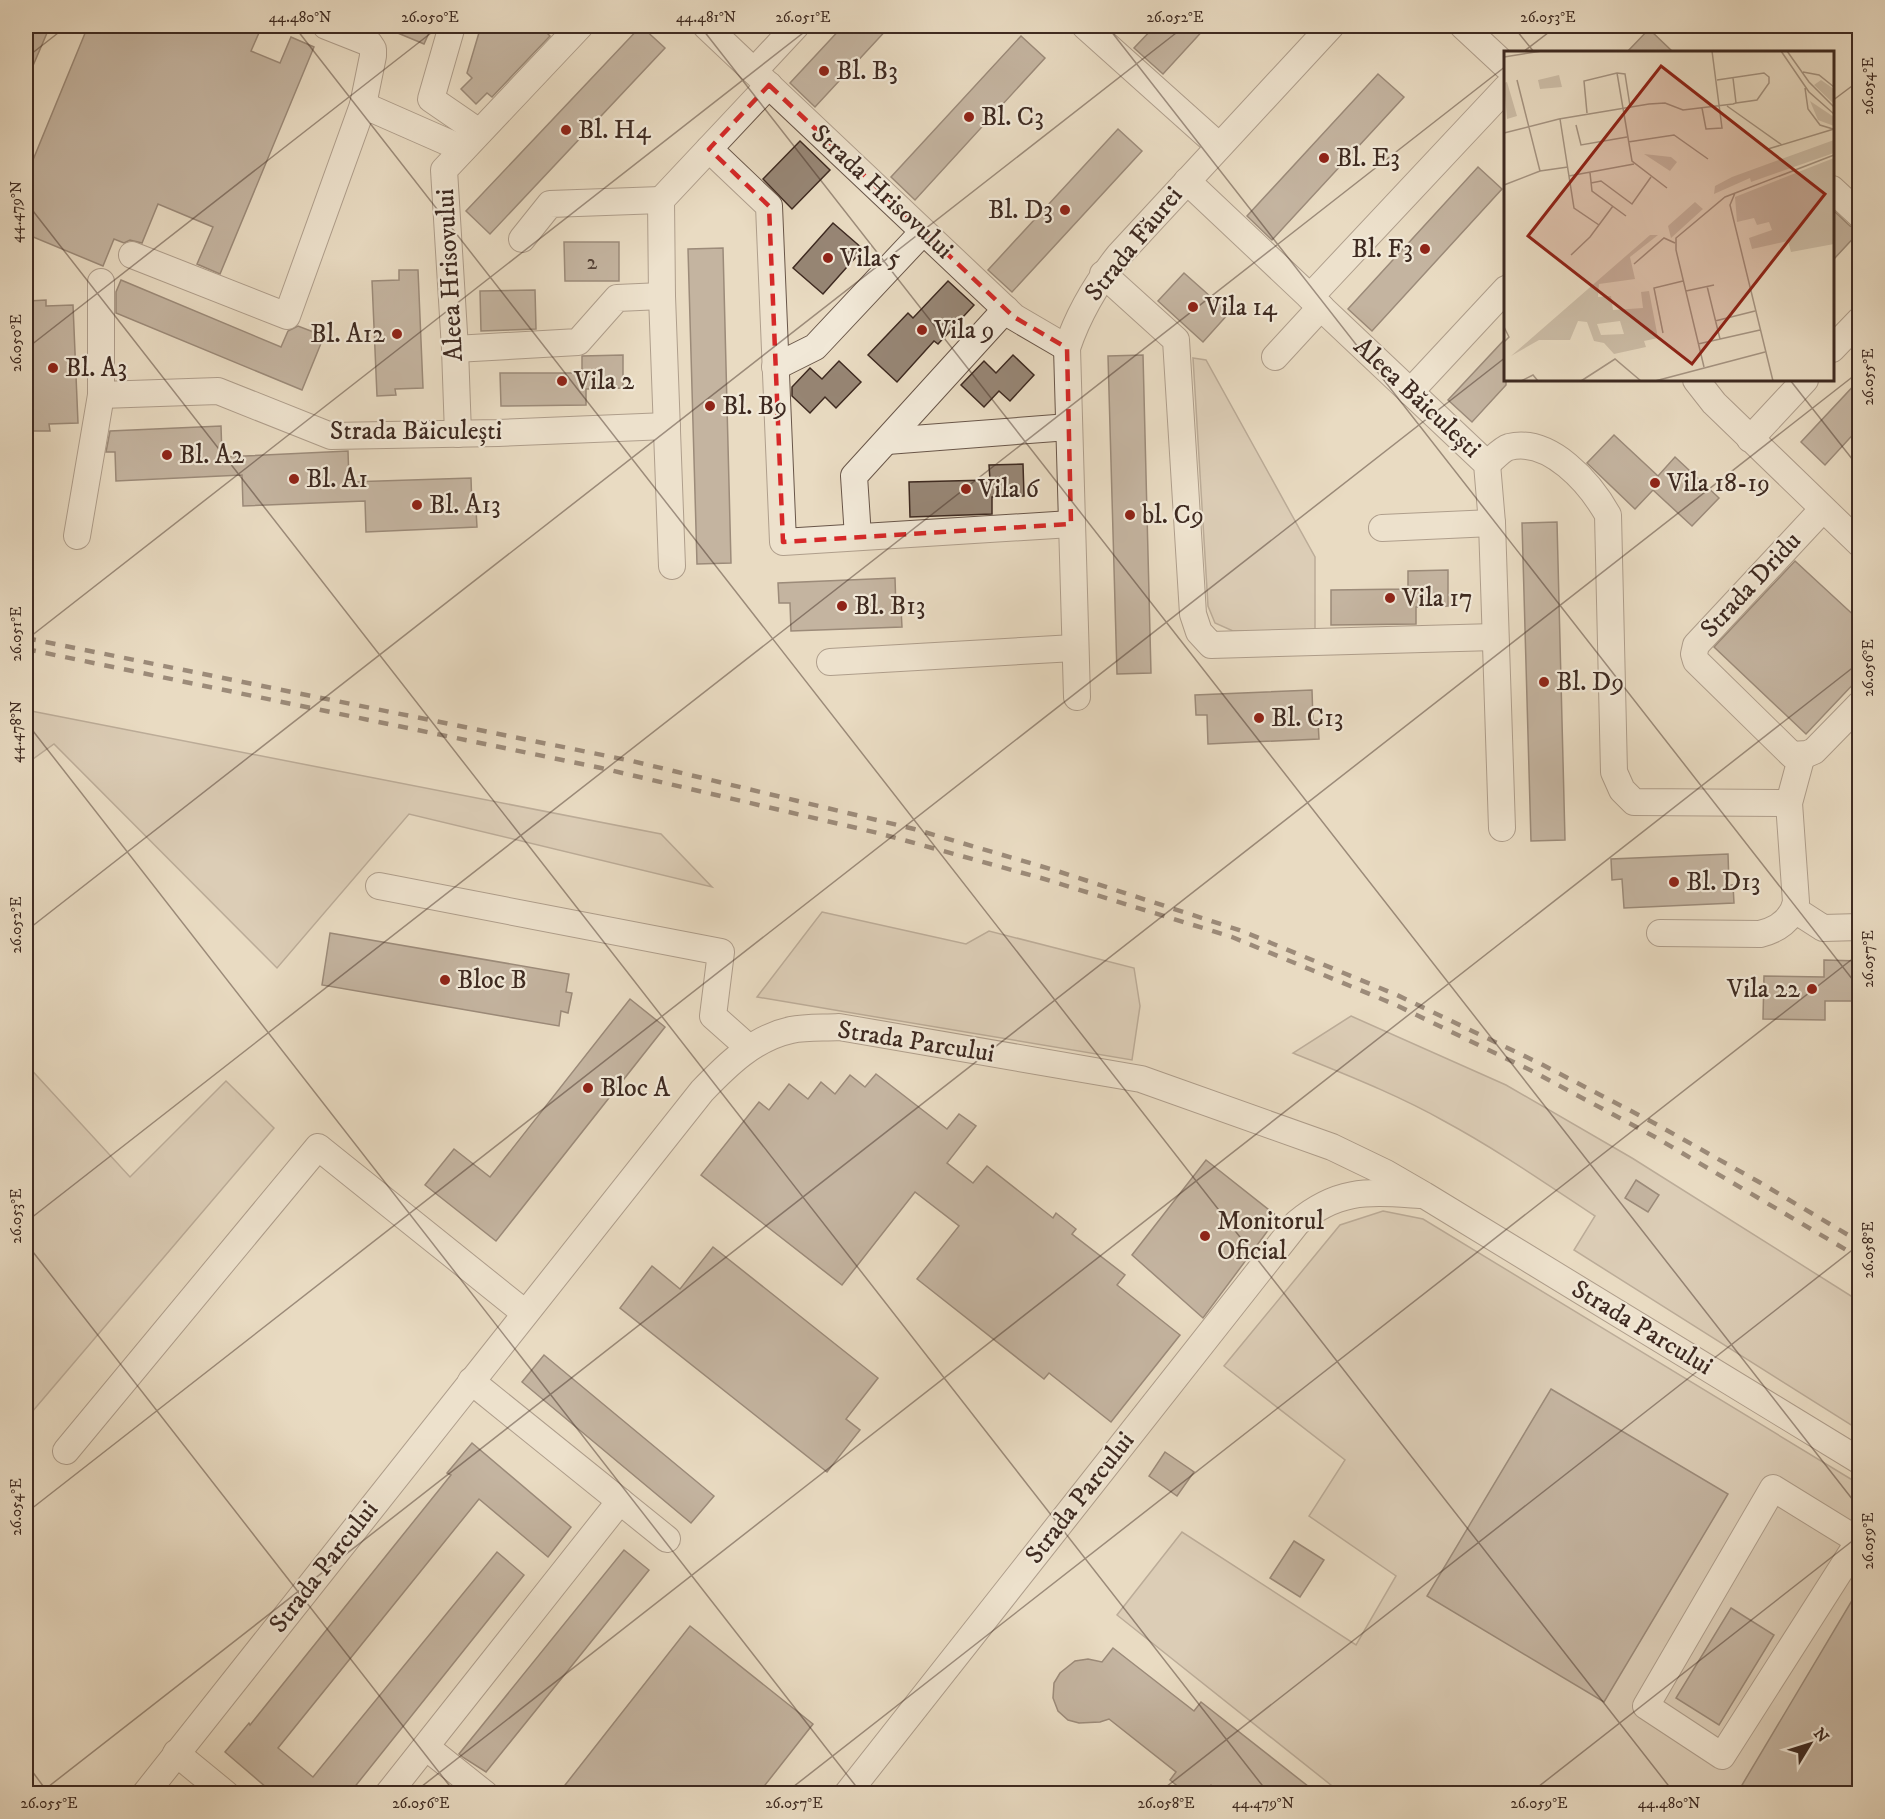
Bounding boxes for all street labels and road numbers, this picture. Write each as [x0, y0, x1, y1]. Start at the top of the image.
street label: Strada Hrisovului [804, 118, 960, 266]
street label: Strada Făurei [1078, 180, 1190, 308]
street label: Aleea Hrisovului [429, 188, 471, 362]
street label: Aleea Băiculești [1346, 330, 1488, 466]
street label: Strada Băiculești [330, 415, 502, 448]
street label: Strada Dridu [1693, 525, 1809, 645]
street label: Strada Parcului [835, 1013, 997, 1071]
street label: Strada Parcului [1565, 1273, 1719, 1383]
street label: Strada Parcului [1018, 1425, 1142, 1571]
street label: Strada Parcului [262, 1494, 386, 1640]

